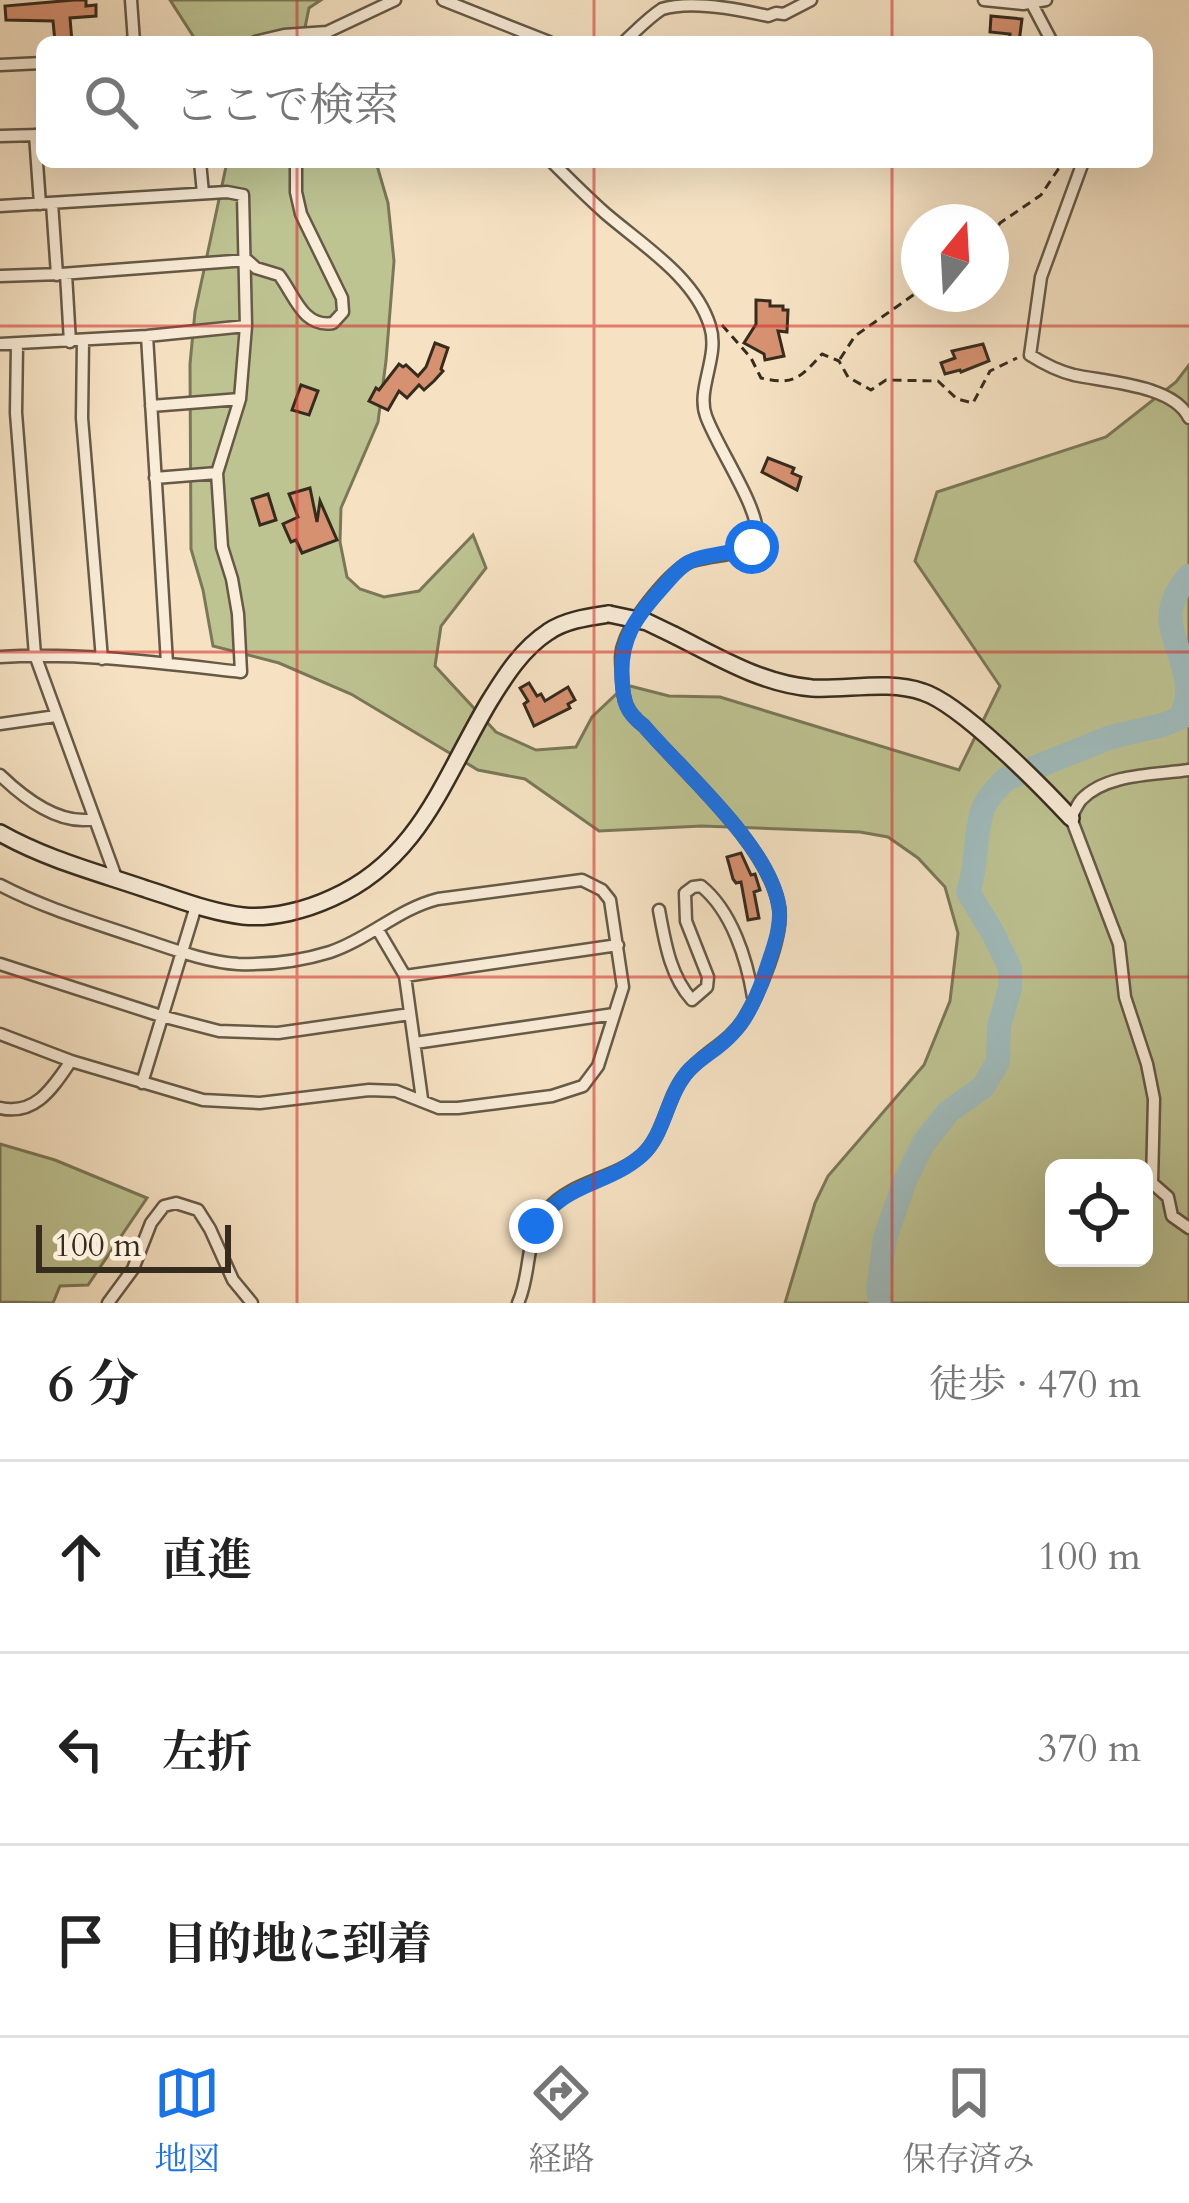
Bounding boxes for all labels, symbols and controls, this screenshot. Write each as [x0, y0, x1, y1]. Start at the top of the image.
search box [36, 36, 1153, 168]
icon: search [78, 69, 144, 135]
text: ここで検索 [174, 75, 399, 136]
north arrow [901, 204, 1009, 312]
route start [725, 520, 779, 574]
map controls [1045, 1159, 1153, 1267]
button: locate [1045, 1159, 1153, 1267]
route end [509, 1199, 563, 1253]
scale bar [36, 1219, 231, 1272]
text: 100 m [54, 1223, 141, 1268]
text: 6 分 [48, 1350, 139, 1420]
text: 徒歩 · 470 m [929, 1358, 1141, 1411]
icon: ahead [48, 1524, 114, 1590]
text: 直進 [162, 1530, 252, 1591]
text: 100 m [1038, 1530, 1141, 1583]
icon: left [48, 1716, 114, 1782]
text: 左折 [162, 1722, 252, 1783]
text: 370 m [1038, 1722, 1141, 1775]
icon: arrive [48, 1908, 114, 1974]
text: 目的地に到着 [162, 1914, 432, 1975]
tab: 地図 [154, 2060, 220, 2182]
tab: 経路 [528, 2060, 594, 2182]
tab: 保存済み [903, 2060, 1035, 2182]

